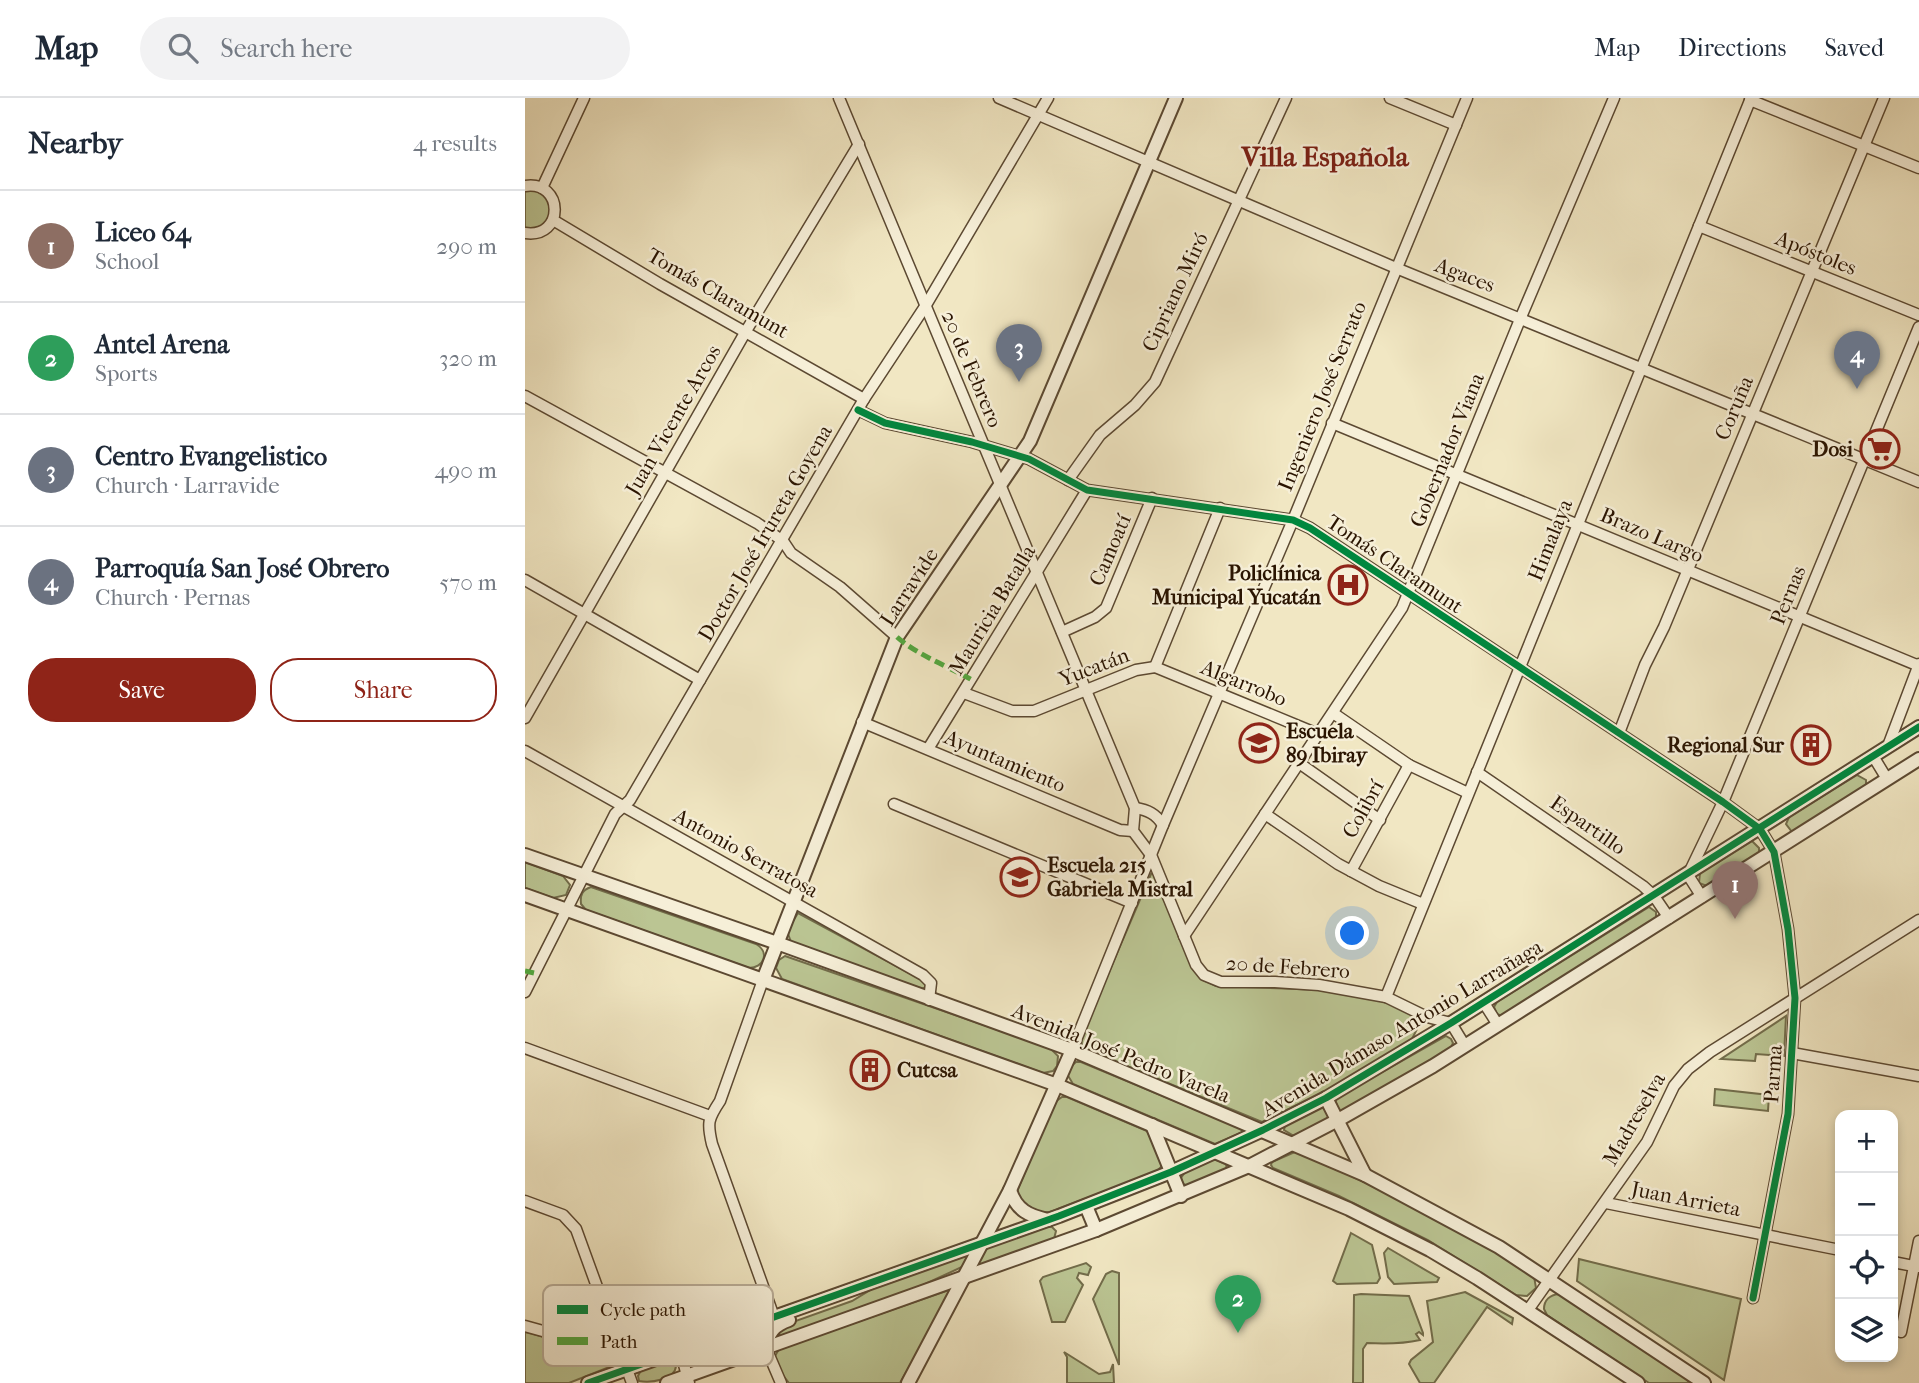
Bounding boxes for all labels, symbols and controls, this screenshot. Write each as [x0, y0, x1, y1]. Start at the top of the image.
search box [140, 17, 630, 80]
text: Map [35, 29, 98, 68]
icon: search [164, 29, 202, 67]
text: Search here [220, 33, 352, 64]
text: Map [1594, 34, 1640, 62]
text: Directions [1678, 34, 1786, 62]
text: Saved [1824, 34, 1884, 62]
text: Nearby [28, 126, 123, 161]
text: 4 results [413, 130, 497, 157]
district label: Villa Española [1240, 140, 1410, 173]
text: Liceo 64 [95, 217, 191, 248]
street label: Apóstoles [1771, 226, 1860, 280]
street label: Cipriano Miró [1137, 229, 1213, 355]
text: 1 [47, 233, 55, 260]
text: 290 m [436, 233, 497, 260]
street label: Tomás Claramunt [643, 243, 793, 343]
text: School [95, 248, 159, 275]
street label: Agaces [1431, 252, 1498, 297]
street label: Ingeniero José Serrato [1273, 298, 1371, 494]
street label: 20 de Febrero [937, 307, 1007, 431]
pin: 3 [996, 324, 1042, 382]
text: Antel Arena [95, 329, 229, 360]
pin: 4 [1834, 331, 1880, 389]
street label: Juan Vicente Arcos [619, 340, 726, 501]
text: 2 [45, 345, 57, 372]
text: 320 m [439, 345, 497, 372]
text: Sports [95, 360, 157, 387]
street label: Gobernador Viana [1405, 369, 1489, 531]
street label: Coruña [1710, 372, 1758, 444]
street label: Doctor José Irureta Goyena [693, 420, 837, 646]
supermarket icon: Dosi [1859, 428, 1901, 470]
place label: Dosi [1812, 437, 1854, 461]
text: Centro Evangelistico [95, 441, 327, 472]
text: 3 [46, 457, 56, 484]
text: 490 m [435, 457, 497, 484]
text: Church · Larravide [95, 472, 280, 499]
street label: Himalaya [1523, 495, 1577, 584]
street label: Brazo Largo [1597, 502, 1707, 568]
street label: Camoatí [1084, 510, 1136, 589]
street label: Tomás Claramunt [1322, 510, 1468, 619]
street label: Mauricia Batalla [944, 540, 1040, 679]
street label: Larravide [875, 544, 943, 630]
text: Parroquía San José Obrero [95, 553, 390, 584]
place label: Policlínica Municipal Yucatán [1151, 561, 1322, 609]
street label: Pernas [1765, 562, 1811, 628]
hospital icon: Policlínica Municipal Yucatán [1327, 564, 1369, 606]
text: 4 [44, 569, 58, 596]
text: 570 m [439, 569, 497, 596]
text: Church · Pernas [95, 584, 250, 611]
street label: Yucatán [1055, 643, 1132, 692]
street label: Algarrobo [1197, 655, 1290, 711]
button: Save [28, 658, 256, 722]
button: Share [270, 658, 497, 722]
place label: Escuela 89 Ibiray [1286, 719, 1369, 767]
school or university icon: Escuela 89 Ibiray [1238, 722, 1280, 764]
street label: Ayuntamiento [940, 724, 1069, 797]
building icon: Regional Sur [1790, 724, 1832, 766]
place label: Regional Sur [1667, 733, 1785, 757]
street label: Colibrí [1337, 775, 1389, 842]
street label: Espartillo [1546, 790, 1630, 860]
street label: Antonio Serratosa [669, 803, 823, 903]
place label: Escuela 215 Gabriela Mistral [1047, 853, 1193, 901]
school or university icon: Escuela 215 Gabriela Mistral [999, 856, 1041, 898]
pin: 1 [1712, 861, 1758, 919]
your location [1335, 916, 1369, 950]
street label: Avenida Dámaso Antonio Larrañaga [1256, 934, 1547, 1122]
street label: 20 de Febrero [1225, 951, 1351, 983]
street label: Avenida José Pedro Varela [1008, 998, 1234, 1108]
street label: Parma [1759, 1044, 1787, 1104]
building icon: Cutcsa [849, 1049, 891, 1091]
place label: Cutcsa [897, 1058, 958, 1082]
street label: Madreselva [1598, 1068, 1670, 1170]
map controls [1835, 1110, 1898, 1362]
button: + [1835, 1110, 1898, 1173]
button: − [1835, 1173, 1898, 1236]
street label: Juan Arrieta [1627, 1176, 1743, 1221]
button: locate [1835, 1236, 1898, 1299]
pin: 2 [1215, 1275, 1261, 1333]
legend [543, 1285, 773, 1366]
text: Cycle path [600, 1299, 686, 1321]
button: layers [1835, 1299, 1898, 1362]
text: Path [600, 1331, 638, 1353]

